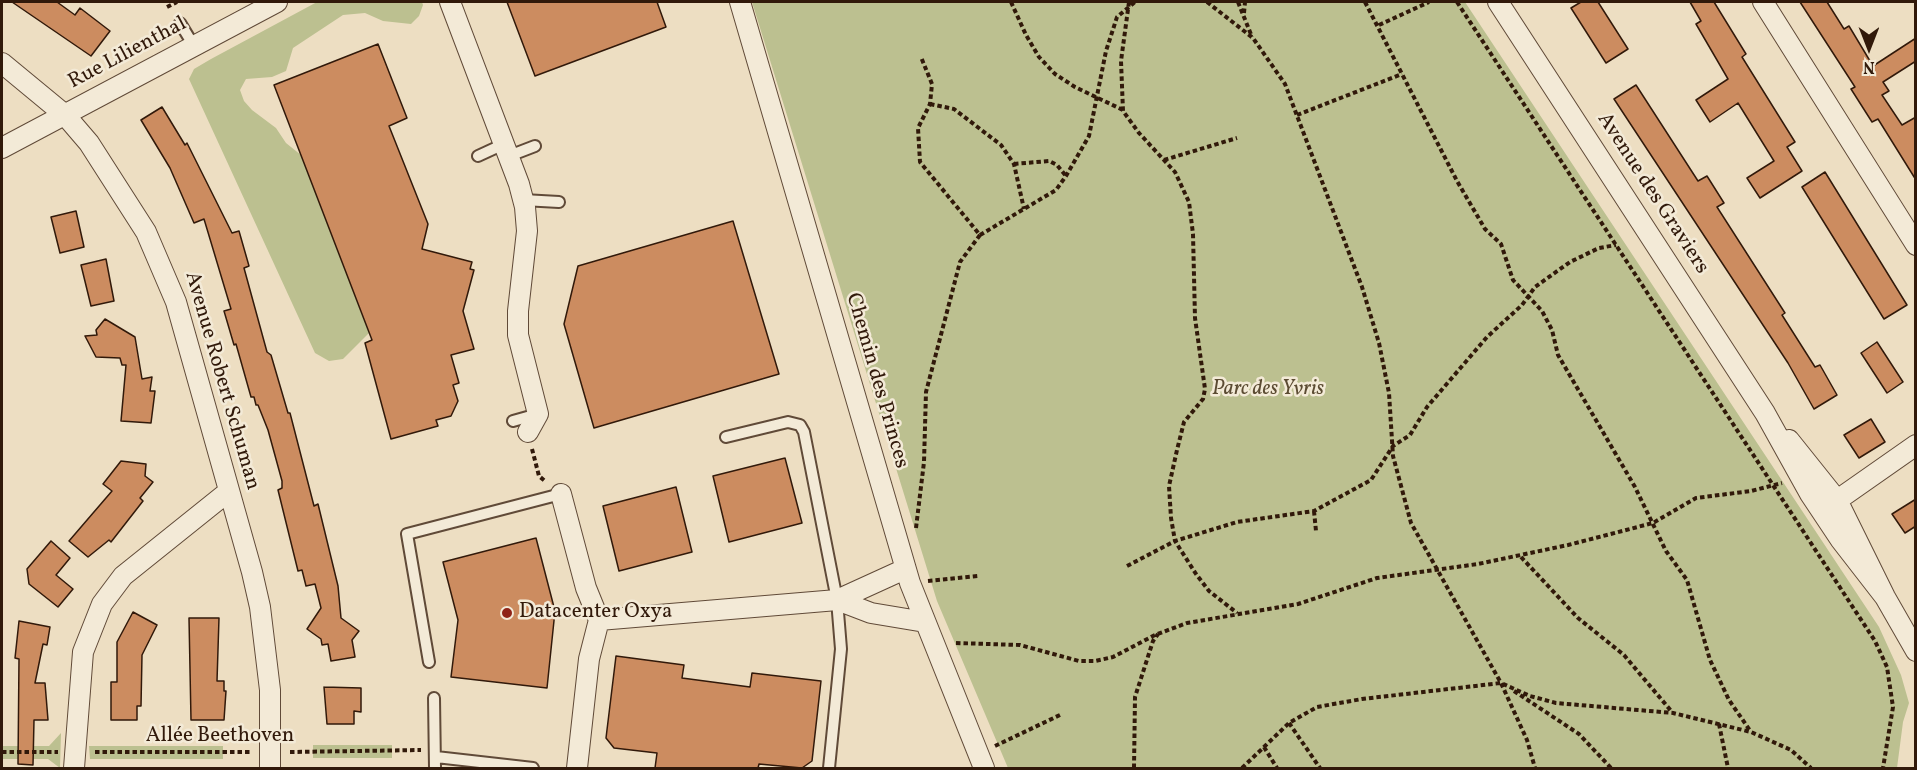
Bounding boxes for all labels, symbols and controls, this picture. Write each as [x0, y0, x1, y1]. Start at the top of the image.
street label: Rue Lilienthal [65, 12, 191, 96]
north arrow [1839, 18, 1899, 78]
text: N [1863, 55, 1875, 77]
street label: Avenue des Graviers [1591, 109, 1713, 279]
street label: Avenue Robert Schuman [178, 269, 264, 493]
street label: Chemin des Princes [839, 291, 913, 471]
park label: Parc des Yvris [1212, 377, 1324, 403]
place label: Datacenter Oxya [519, 600, 672, 626]
marker: Datacenter Oxya [500, 606, 514, 620]
street label: Allée Beethoven [146, 724, 294, 750]

